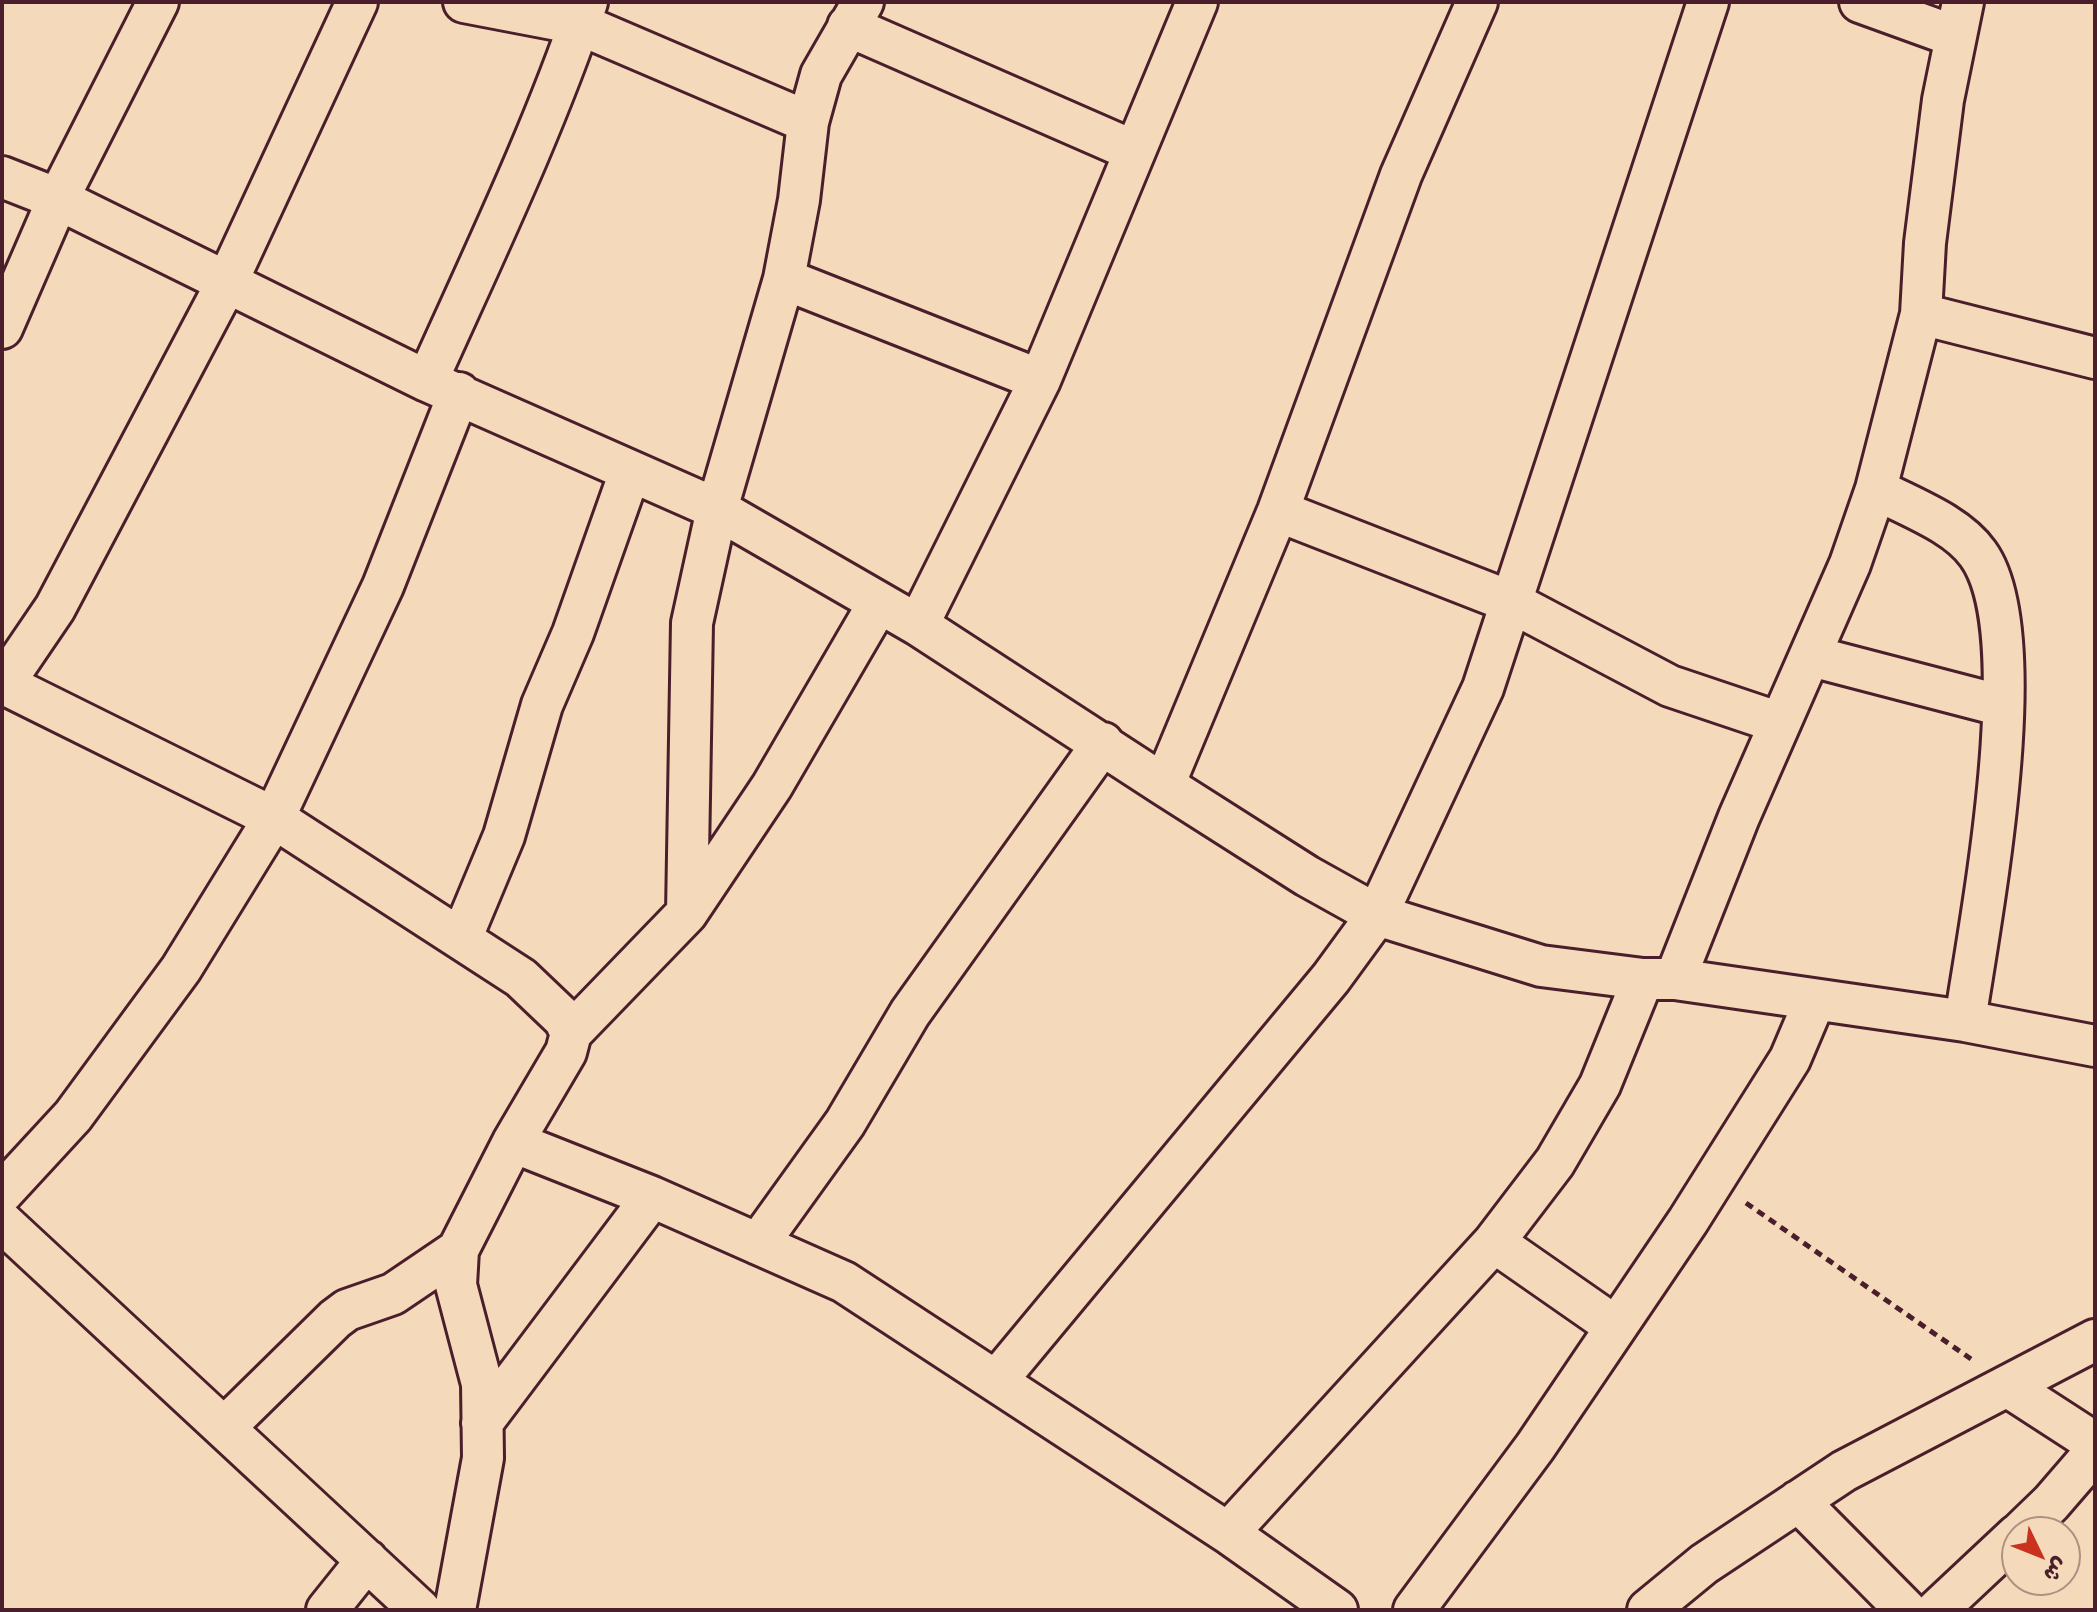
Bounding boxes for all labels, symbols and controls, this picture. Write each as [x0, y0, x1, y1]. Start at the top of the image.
north arrow [2001, 1516, 2081, 1596]
text: ش [2037, 1551, 2078, 1591]

